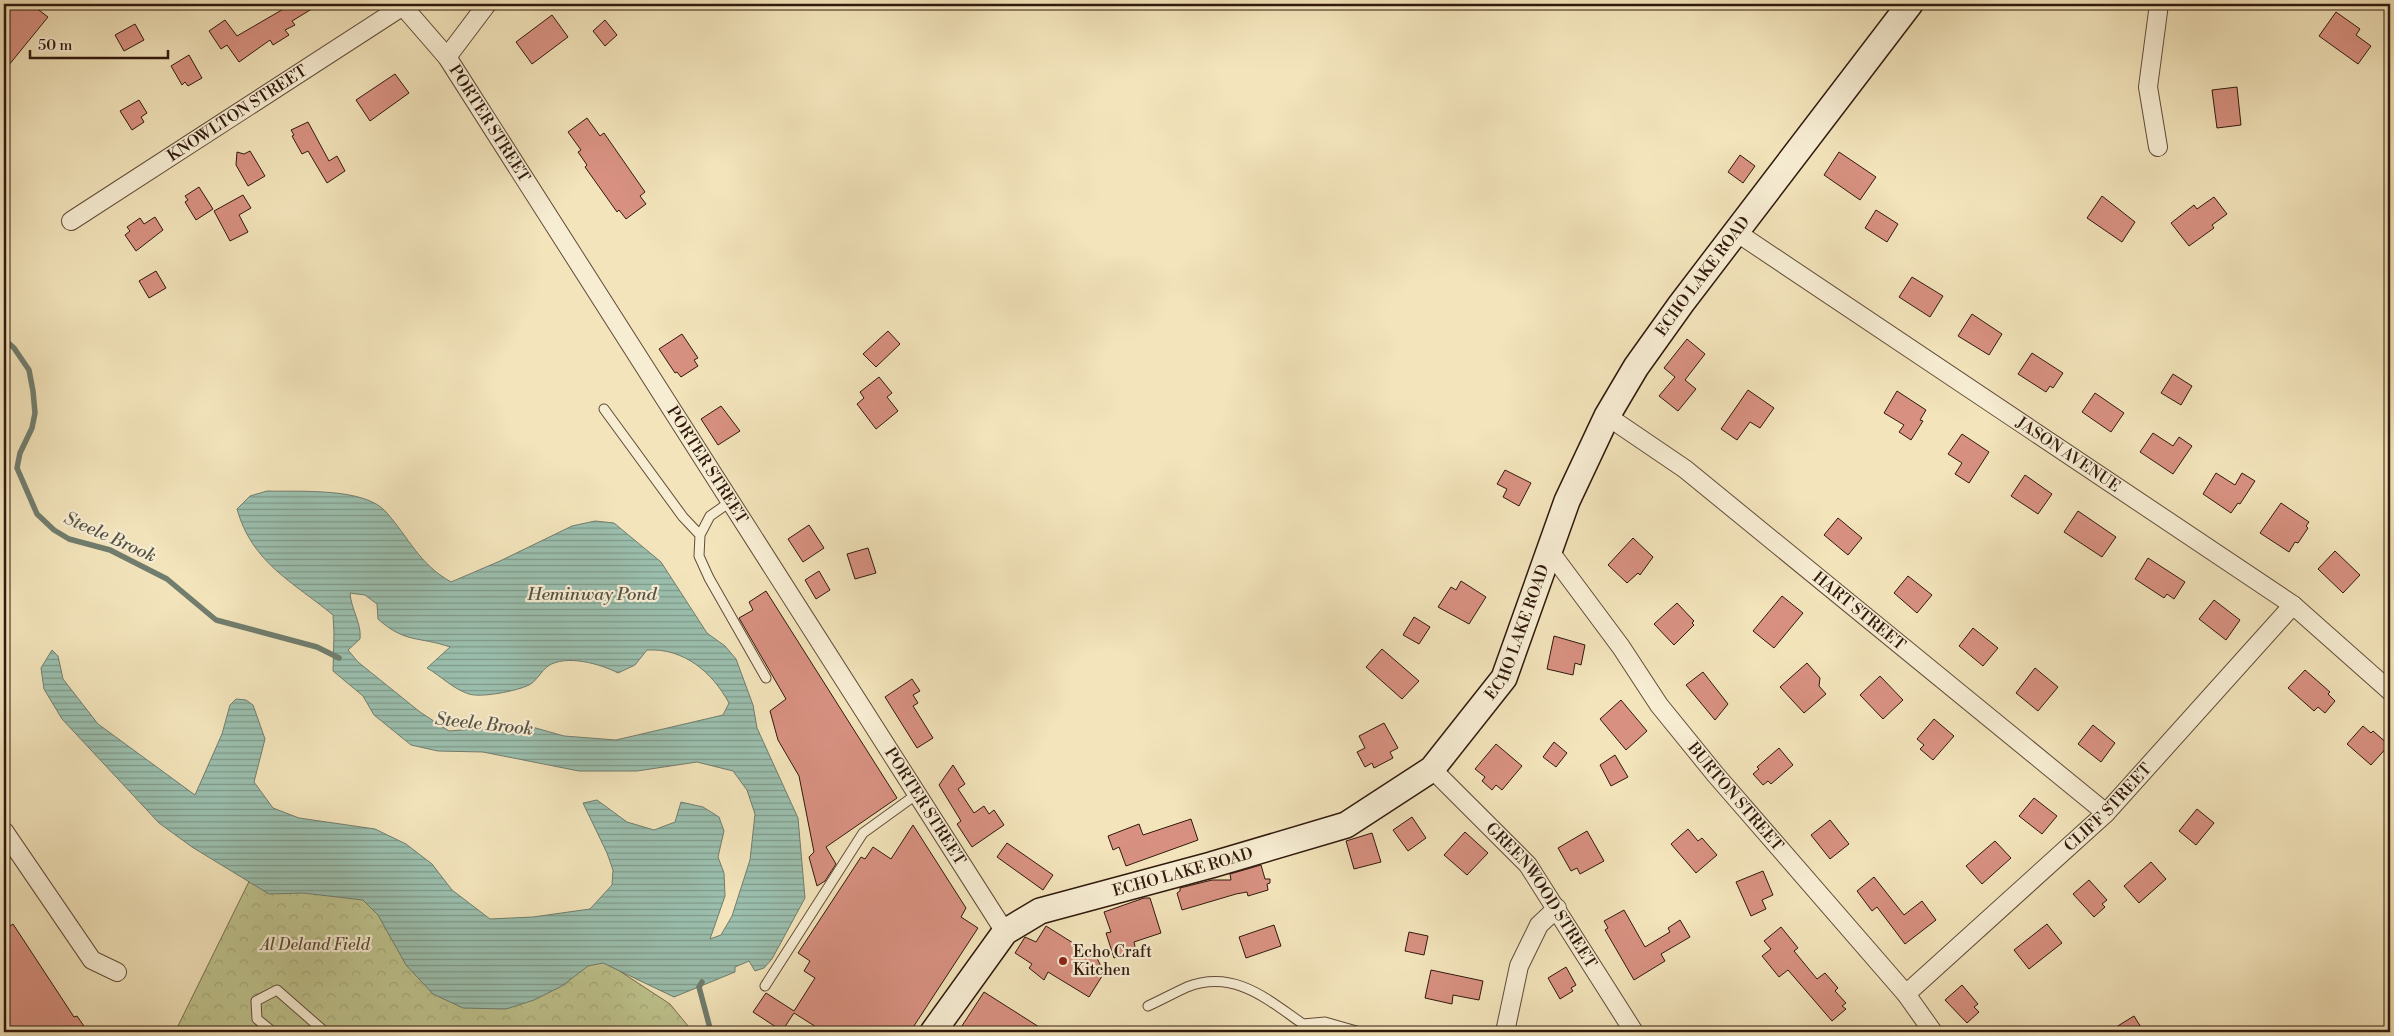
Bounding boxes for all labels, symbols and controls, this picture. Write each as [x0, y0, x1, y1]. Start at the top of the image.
scale bar [30, 28, 168, 60]
text: 50 m [38, 36, 72, 55]
street label: KNOWLTON STREET [163, 61, 311, 166]
street label: PORTER STREET [444, 61, 534, 186]
street label: ECHO LAKE ROAD [1651, 212, 1754, 340]
street label: PORTER STREET [662, 402, 752, 528]
street label: JASON AVENUE [2012, 412, 2124, 497]
water label: Steele Brook [60, 506, 160, 568]
street label: ECHO LAKE ROAD [1481, 562, 1554, 704]
street label: HART STREET [1809, 567, 1909, 655]
water label: Heminway Pond [526, 583, 658, 606]
water label: Steele Brook [434, 707, 534, 741]
street label: BURTON STREET [1683, 738, 1787, 855]
street label: PORTER STREET [880, 744, 970, 869]
street label: CLIFF STREET [2060, 759, 2156, 856]
street label: GREENWOOD STREET [1482, 819, 1601, 972]
street label: ECHO LAKE ROAD [1110, 843, 1255, 901]
park label: Al Deland Field [258, 935, 371, 955]
place label: Echo Craft Kitchen [1073, 942, 1152, 980]
marker: Echo Craft Kitchen [1057, 955, 1069, 967]

